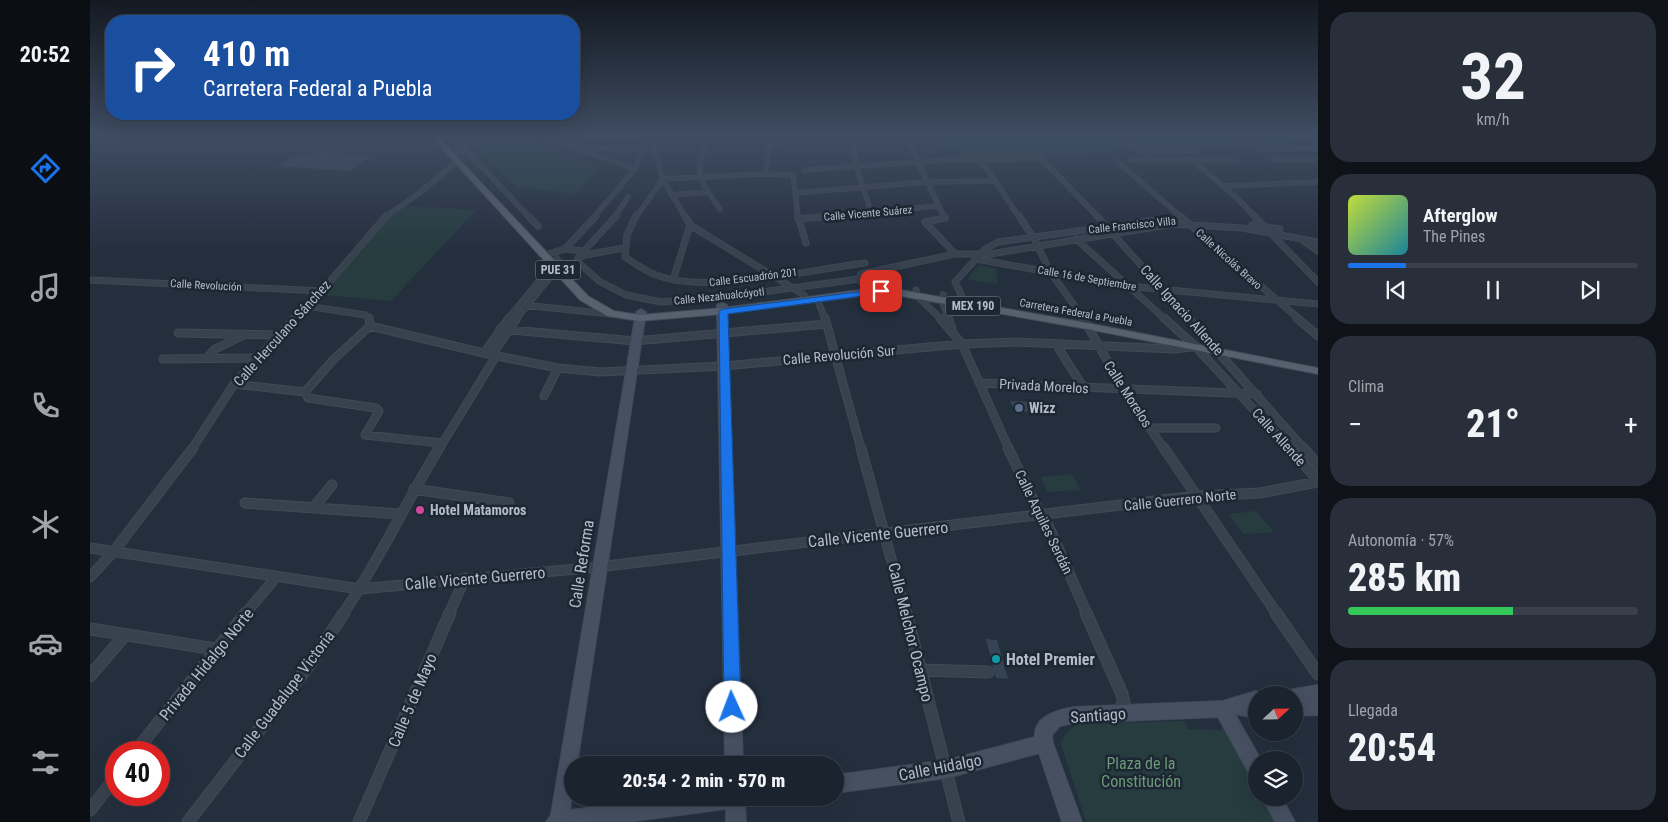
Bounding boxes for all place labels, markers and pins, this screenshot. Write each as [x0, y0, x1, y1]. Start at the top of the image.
pin [860, 270, 902, 312]
place label: Wizz [1029, 400, 1056, 416]
marker: Wizz [1013, 402, 1025, 414]
place label: Hotel Matamoros [430, 502, 526, 518]
marker: Hotel Matamoros [414, 504, 426, 516]
place label: Hotel Premier [1006, 650, 1095, 669]
marker: Hotel Premier [990, 653, 1002, 665]

